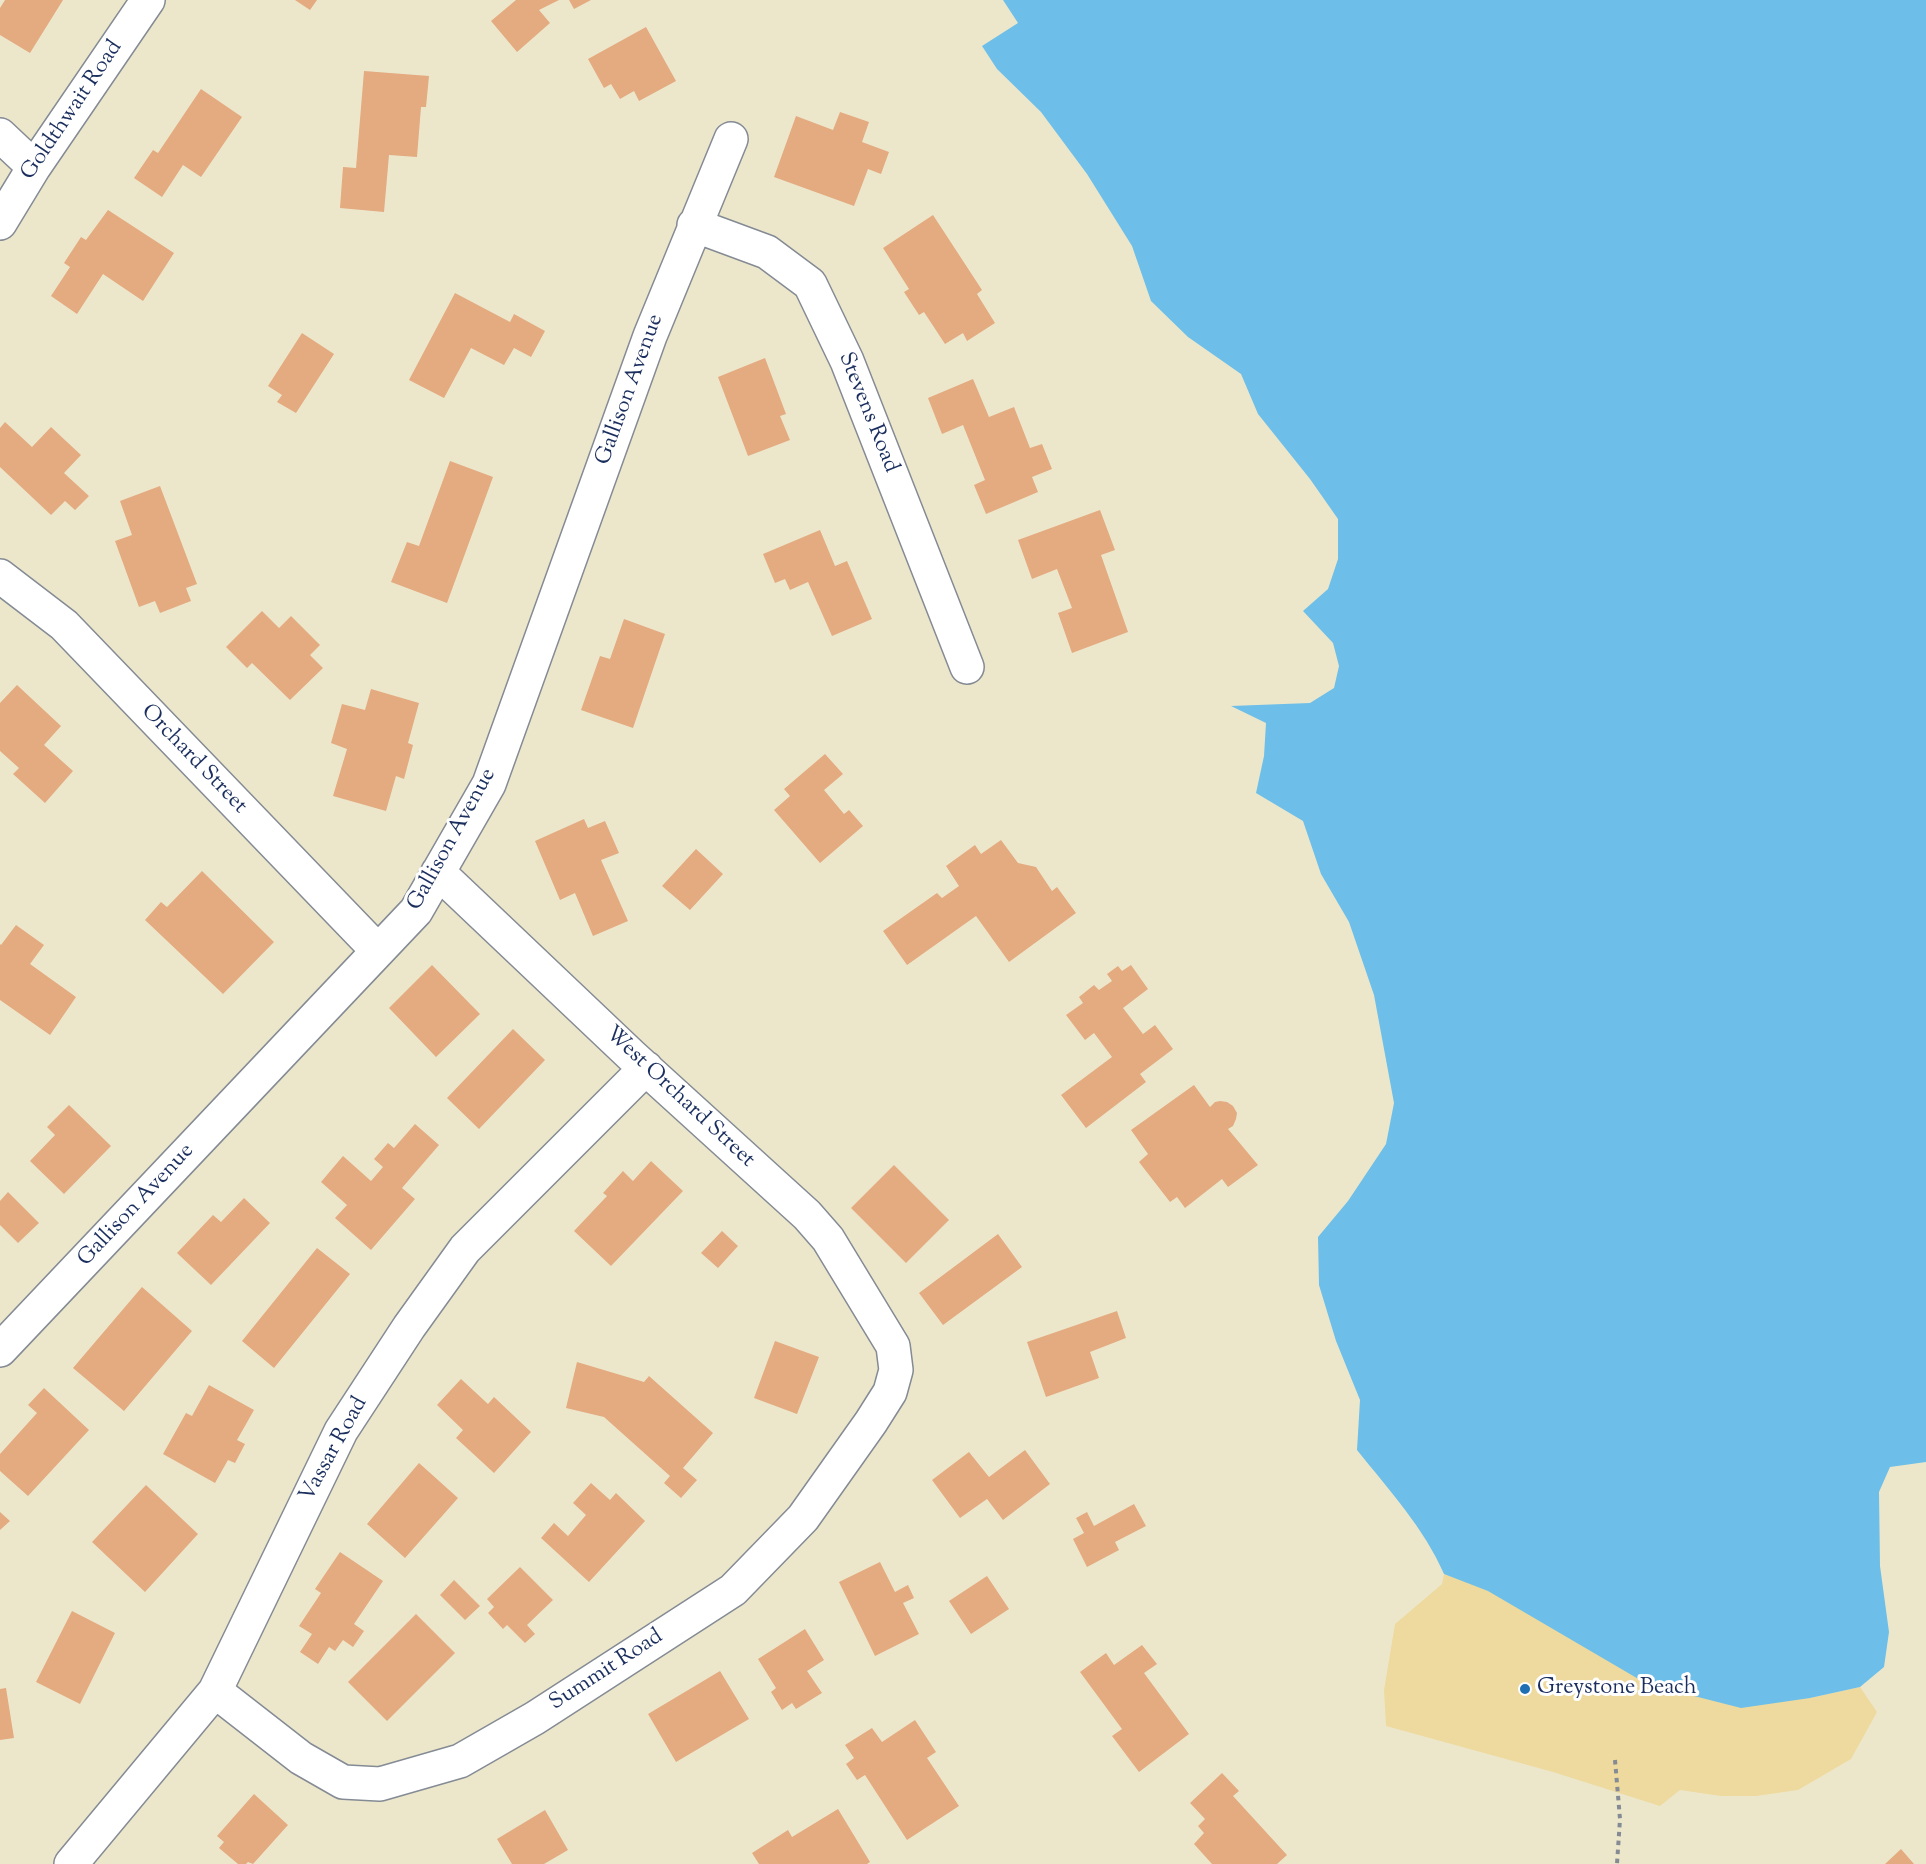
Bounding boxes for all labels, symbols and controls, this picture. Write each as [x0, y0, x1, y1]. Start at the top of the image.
street label: Goldthwait Road [17, 36, 129, 186]
street label: Gallison Avenue [591, 311, 671, 469]
street label: Stevens Road [831, 349, 903, 477]
street label: Orchard Street [134, 700, 252, 820]
street label: Gallison Avenue [403, 764, 503, 916]
street label: West Orchard Street [599, 1022, 759, 1174]
street label: Gallison Avenue [73, 1139, 201, 1273]
street label: Vassar Road [295, 1393, 375, 1507]
street label: Summit Road [545, 1625, 669, 1717]
place label: Greystone Beach [1537, 1676, 1697, 1702]
marker: Greystone Beach [1518, 1682, 1532, 1696]

